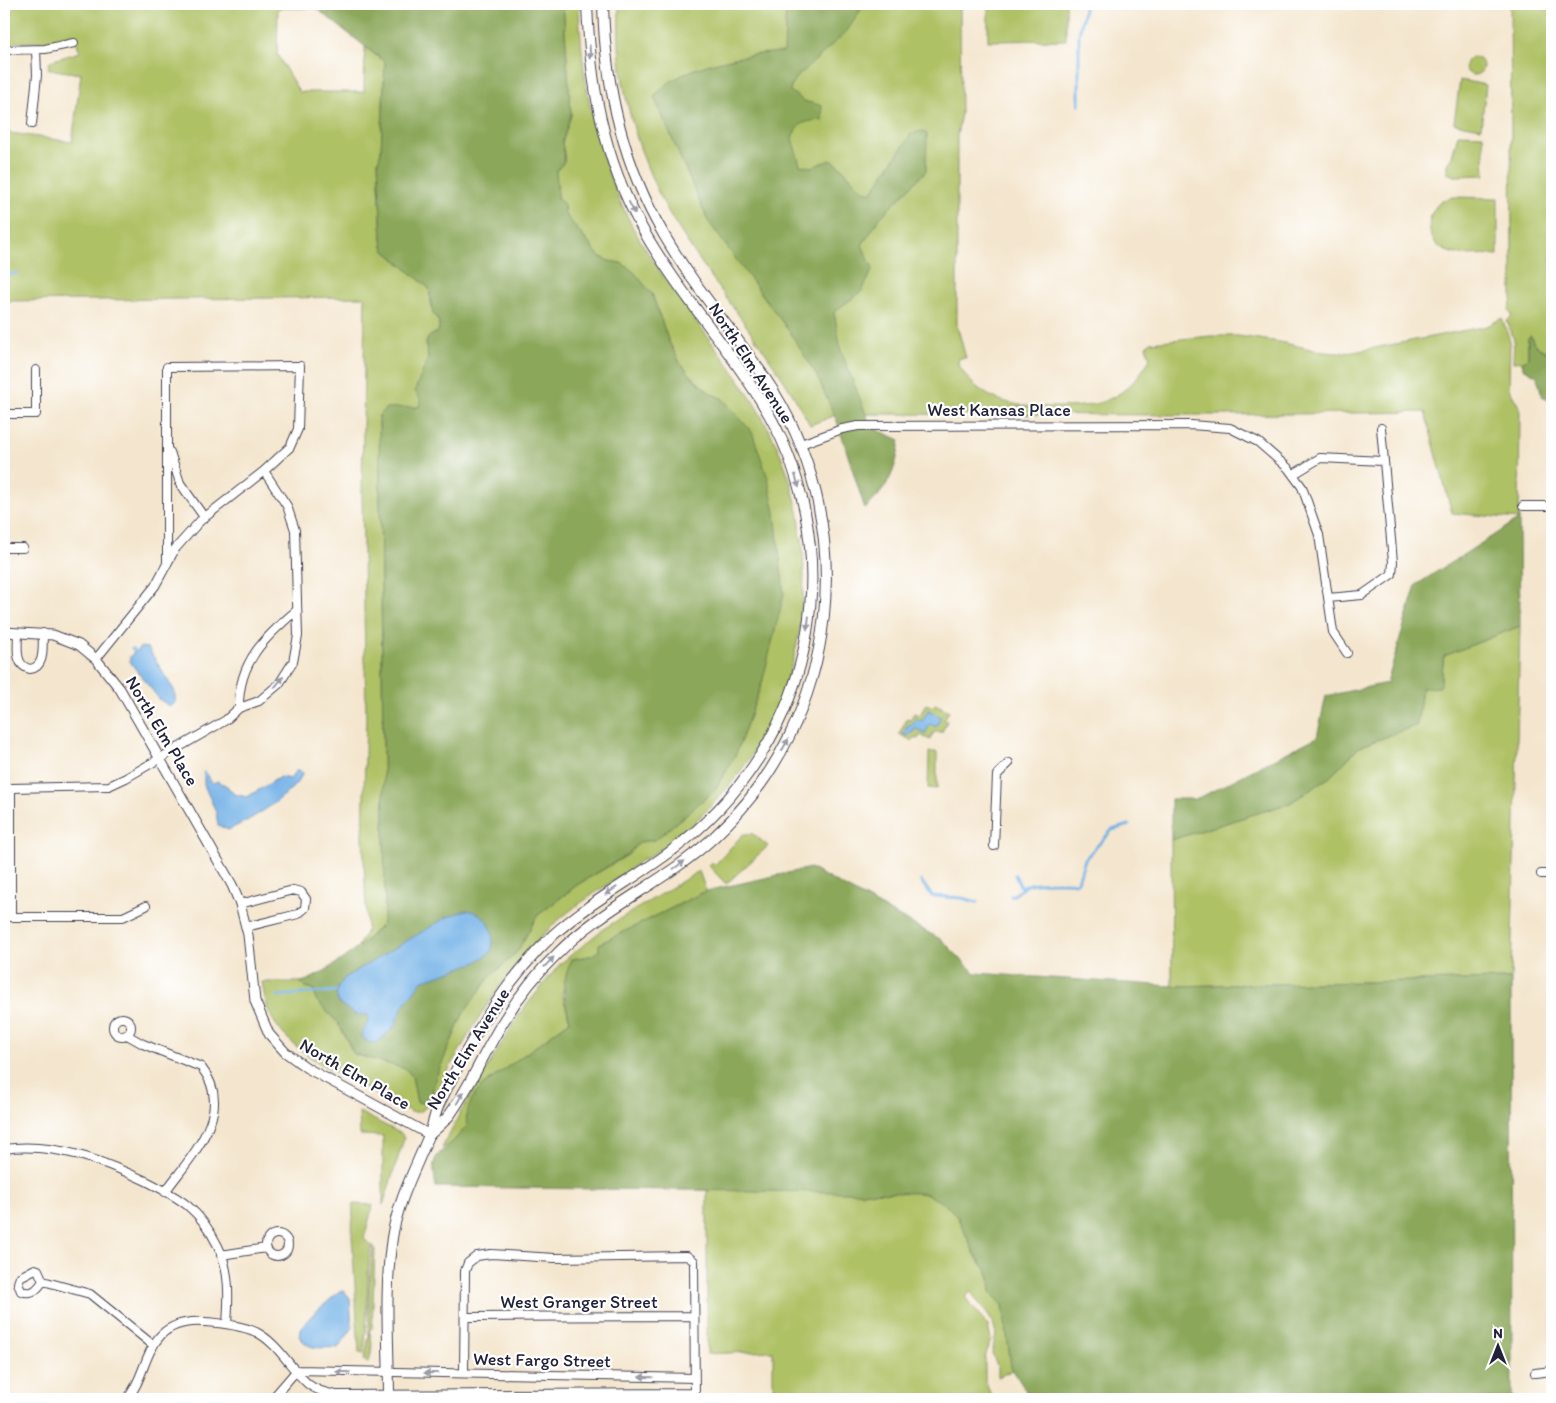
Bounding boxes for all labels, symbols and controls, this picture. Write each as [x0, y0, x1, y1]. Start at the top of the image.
one-way arrow [586, 45, 594, 61]
one-way arrow [628, 201, 636, 216]
street label: North Elm Avenue [704, 298, 798, 428]
street label: West Kansas Place [927, 399, 1071, 421]
one-way arrow [793, 474, 801, 489]
one-way arrow [804, 615, 812, 631]
street label: North Elm Place [121, 672, 203, 790]
one-way arrow [273, 676, 284, 689]
one-way arrow [781, 737, 789, 752]
one-way arrow [672, 860, 685, 870]
one-way arrow [604, 886, 617, 896]
one-way arrow [543, 957, 555, 969]
street label: North Elm Avenue [422, 984, 514, 1114]
street label: North Elm Place [296, 1033, 414, 1115]
one-way arrow [456, 1090, 464, 1105]
street label: West Granger Street [500, 1291, 658, 1313]
north arrow [1474, 1320, 1524, 1370]
text: N [1493, 1325, 1503, 1342]
street label: West Fargo Street [473, 1348, 611, 1372]
one-way arrow [334, 1368, 350, 1376]
one-way arrow [423, 1369, 439, 1377]
one-way arrow [638, 1373, 654, 1381]

